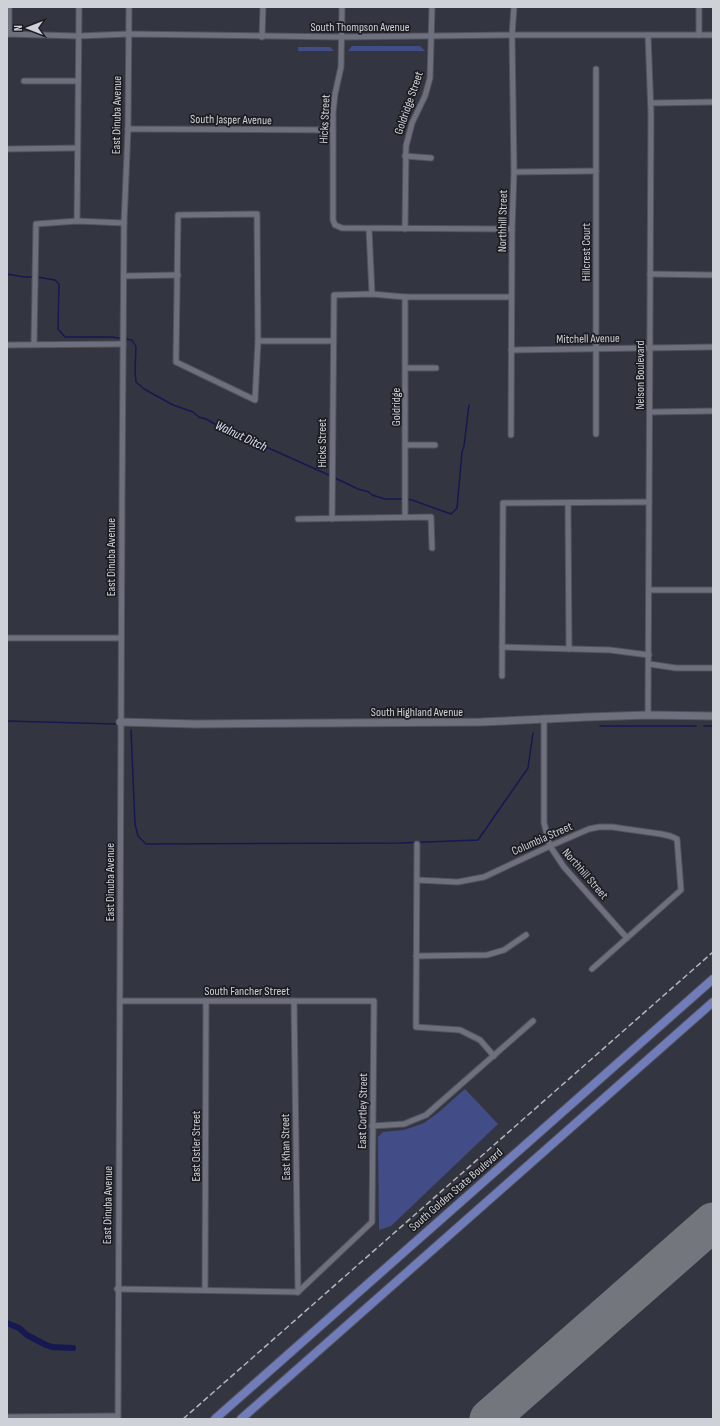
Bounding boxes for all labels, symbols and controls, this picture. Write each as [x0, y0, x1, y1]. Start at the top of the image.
north arrow [8, 8, 48, 48]
street label: South Thompson Avenue [310, 20, 410, 35]
text: N [12, 25, 25, 31]
street label: Goldridge Street [391, 69, 427, 137]
street label: East Dinuba Avenue [109, 76, 125, 154]
street label: Hicks Street [316, 94, 334, 144]
street label: South Jasper Avenue [190, 112, 272, 128]
street label: Northhill Street [495, 189, 511, 252]
street label: Hillcrest Court [579, 222, 594, 281]
street label: Mitchell Avenue [556, 331, 620, 347]
street label: Nelson Boulevard [633, 340, 648, 410]
street label: Goldridge [389, 388, 404, 426]
water label: Walnut Ditch [213, 417, 270, 455]
street label: Hicks Street [315, 418, 330, 468]
street label: East Dinuba Avenue [104, 518, 119, 596]
street label: South Highland Avenue [371, 705, 463, 720]
street label: Columbia Street [509, 819, 575, 859]
street label: East Dinuba Avenue [103, 843, 118, 921]
street label: Northhill Street [559, 845, 611, 903]
street label: South Fancher Street [204, 984, 290, 999]
street label: East Cortley Street [355, 1073, 371, 1149]
street label: East Ostler Street [189, 1110, 204, 1181]
street label: East Khan Street [278, 1113, 294, 1181]
street label: South Golden State Boulevard [406, 1145, 506, 1235]
street label: East Dinuba Avenue [100, 1166, 116, 1244]

